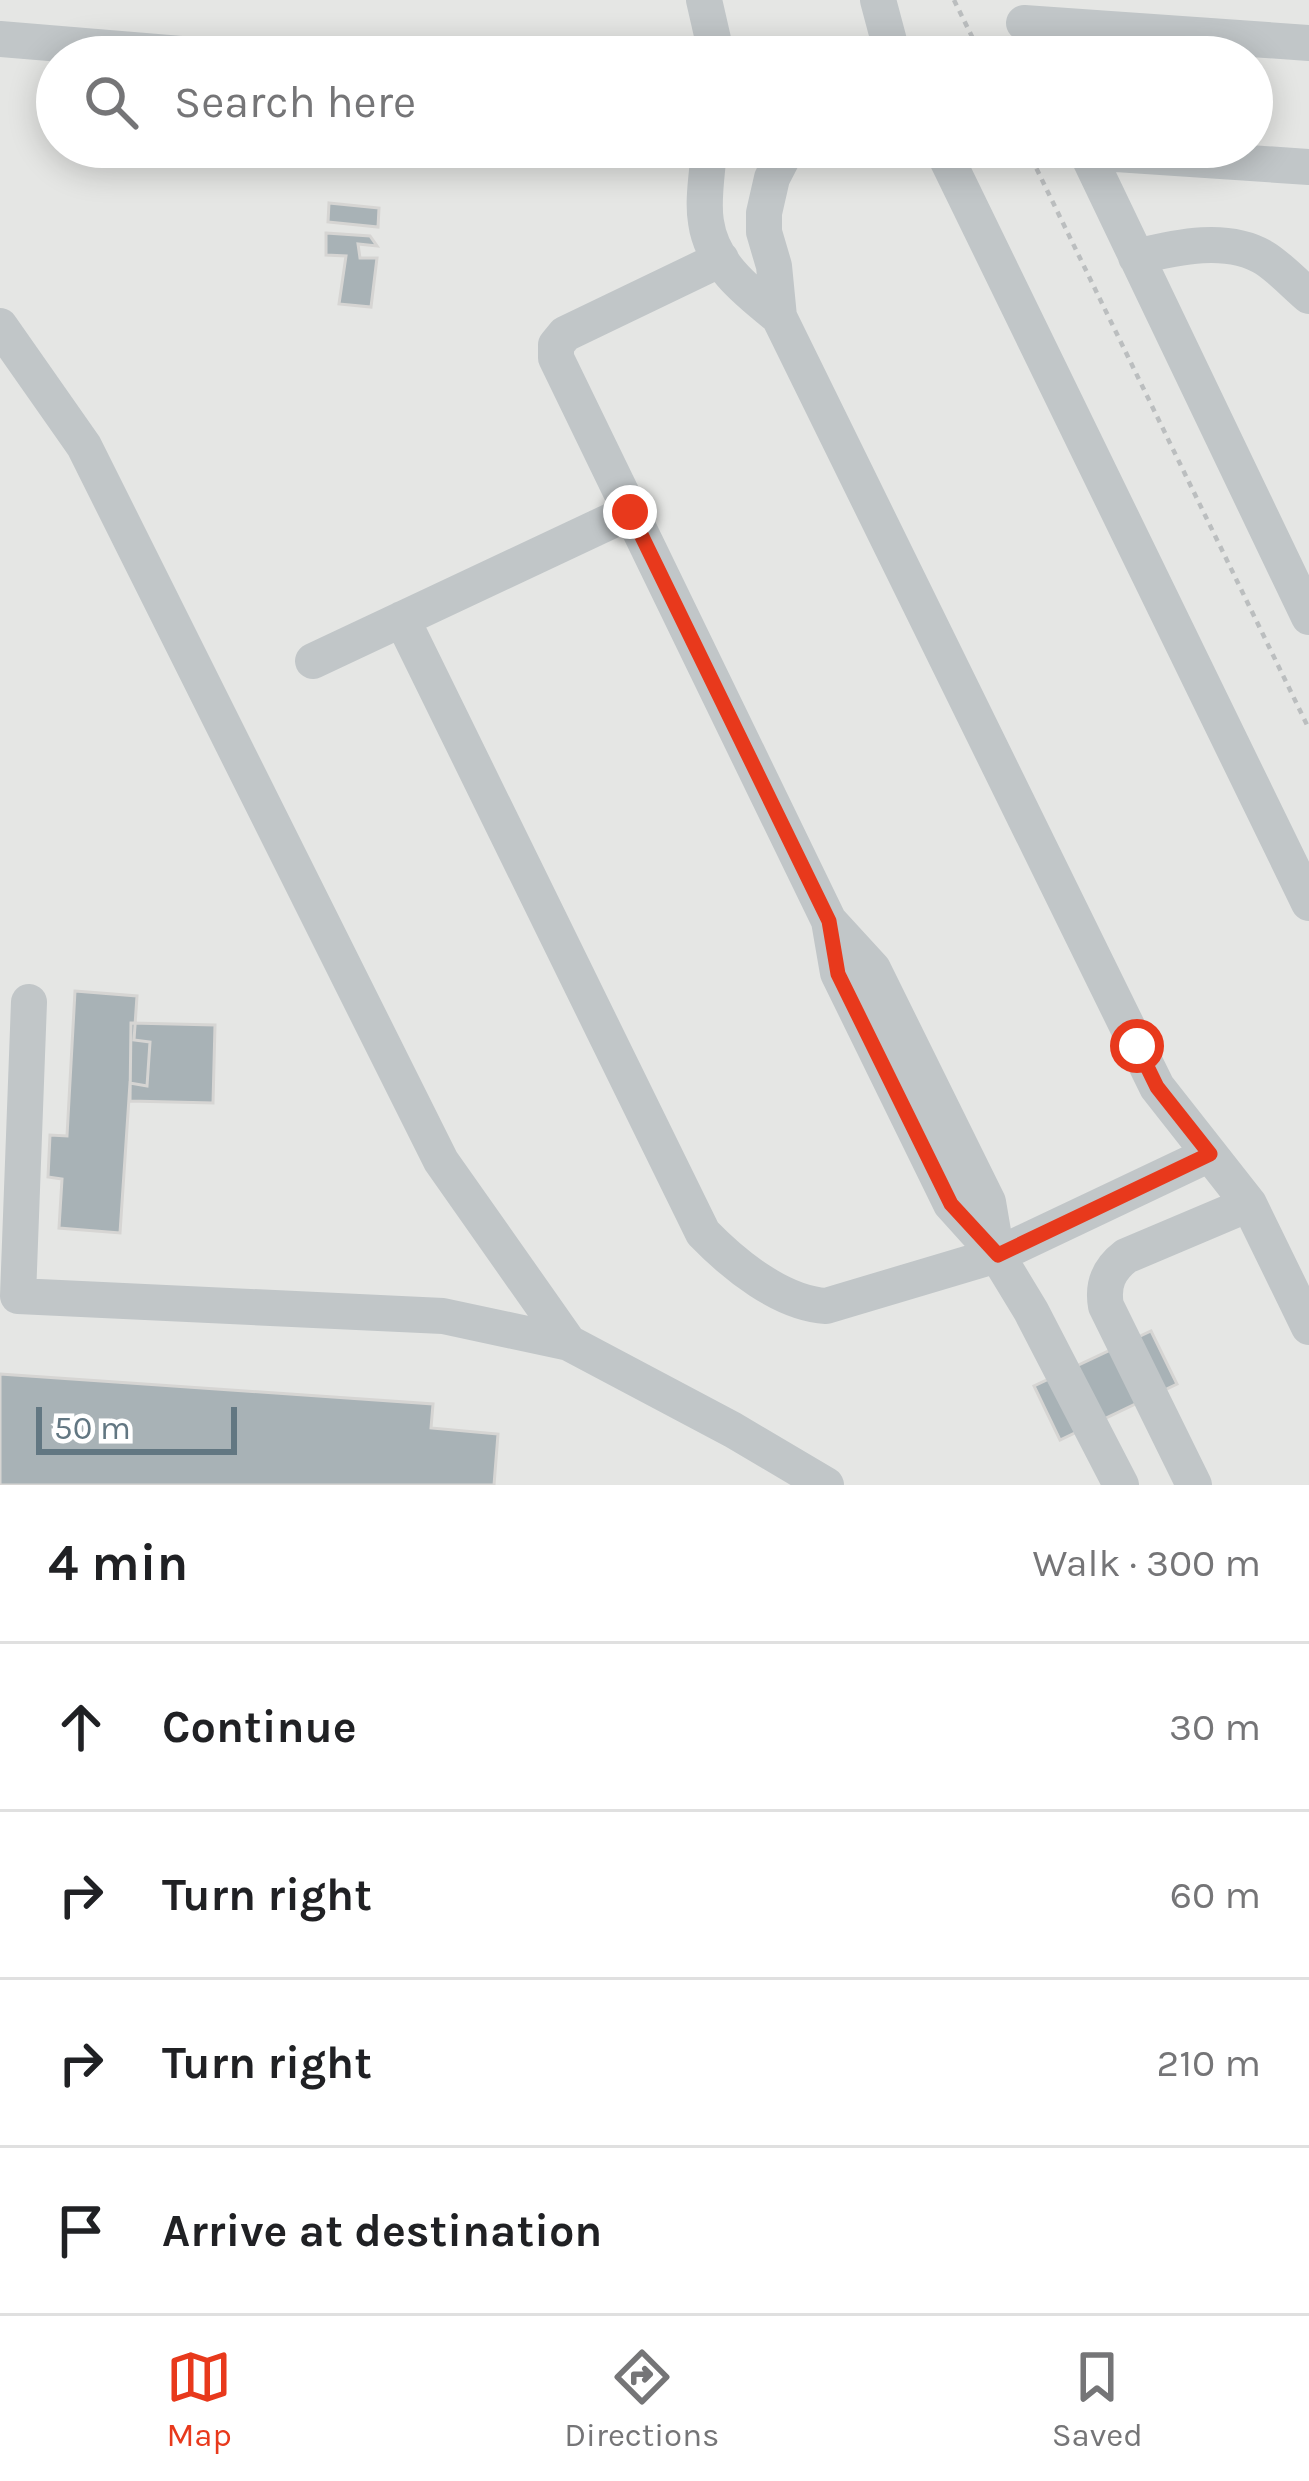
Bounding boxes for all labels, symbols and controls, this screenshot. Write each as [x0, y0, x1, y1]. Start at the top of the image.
search box [36, 36, 1273, 168]
icon: search [78, 69, 144, 135]
text: Search here [174, 76, 416, 128]
route end [603, 485, 657, 539]
route start [1110, 1019, 1164, 1073]
scale bar [36, 1401, 237, 1454]
text: 50 m [54, 1409, 131, 1447]
text: 4 min [48, 1533, 188, 1593]
text: Walk · 300 m [1032, 1540, 1261, 1586]
icon: ahead [48, 1694, 114, 1760]
text: Continue [162, 1701, 357, 1753]
text: 30 m [1169, 1704, 1261, 1750]
icon: right [48, 1862, 114, 1928]
text: Turn right [162, 1869, 372, 1921]
text: 60 m [1170, 1872, 1261, 1918]
icon: right [48, 2030, 114, 2096]
text: Turn right [162, 2037, 372, 2089]
text: 210 m [1157, 2040, 1261, 2086]
icon: arrive [48, 2198, 114, 2264]
text: Arrive at destination [162, 2205, 602, 2257]
tab: Map [166, 2344, 232, 2454]
tab: Directions [564, 2344, 719, 2454]
tab: Saved [1052, 2344, 1143, 2454]

